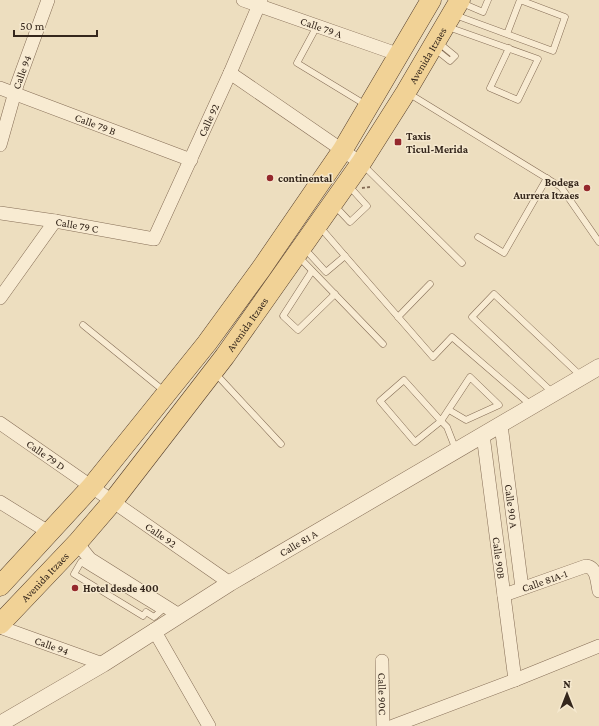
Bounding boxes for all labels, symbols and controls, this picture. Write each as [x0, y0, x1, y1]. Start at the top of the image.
scale bar [14, 12, 97, 38]
street label: Calle 79 A [299, 15, 344, 40]
text: 50 m [20, 19, 45, 33]
street label: Avenida Itzaes [406, 25, 449, 86]
street label: Calle 94 [10, 53, 33, 91]
street label: Calle 92 [196, 102, 221, 138]
street label: Calle 79 B [73, 111, 118, 137]
place label: Taxis Ticul-Merida [406, 130, 469, 155]
marker: Taxis Ticul-Merida [393, 137, 403, 147]
place label: continental [278, 172, 333, 184]
marker: continental [265, 173, 275, 183]
place label: Bodega Aurrera Itzaes [512, 176, 580, 201]
marker: Bodega Aurrera Itzaes [582, 183, 592, 193]
street label: Calle 79 C [55, 215, 100, 235]
street label: Avenida Itzaes [224, 295, 270, 354]
street label: Calle 79 D [24, 437, 68, 473]
street label: Calle 90 A [503, 484, 520, 530]
street label: Calle 92 [143, 520, 179, 550]
street label: Calle 81 A [277, 527, 320, 559]
street label: Calle 90B [490, 536, 508, 580]
street label: Avenida Itzaes [19, 550, 71, 604]
street label: Calle 81A-1 [520, 567, 569, 594]
place label: Hotel desde 400 [83, 582, 159, 594]
marker: Hotel desde 400 [70, 583, 80, 593]
street label: Calle 94 [33, 634, 71, 657]
street label: Calle 90C [376, 673, 389, 716]
north arrow [547, 674, 587, 714]
text: N [563, 678, 571, 690]

